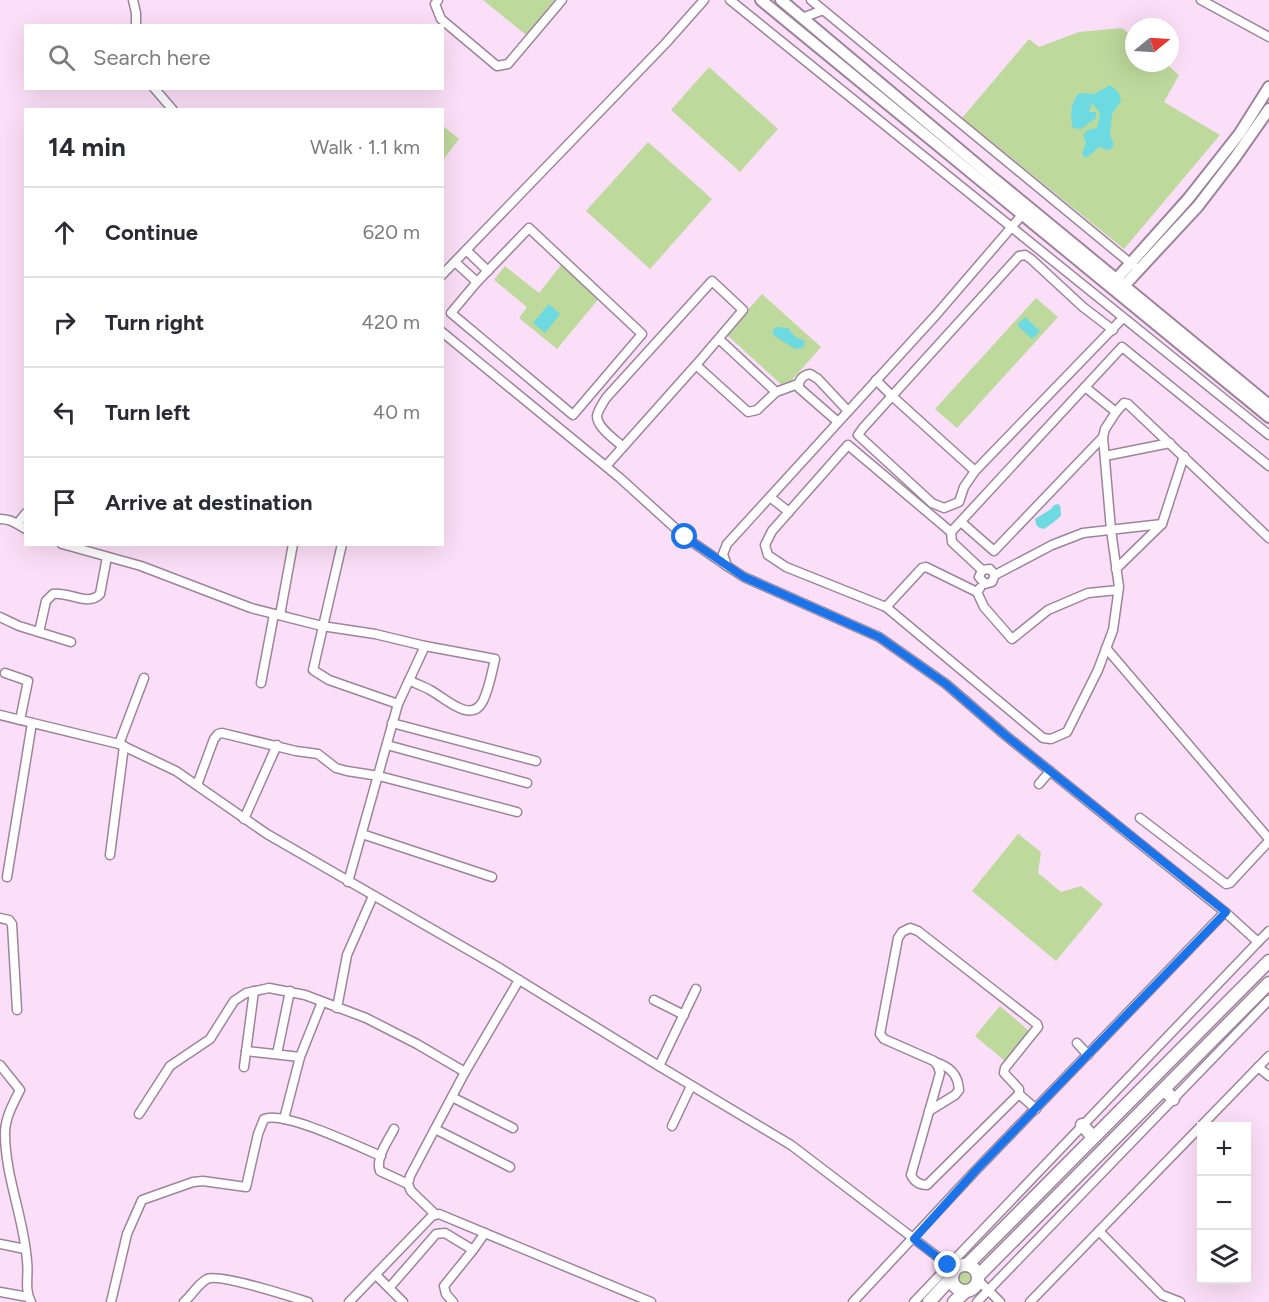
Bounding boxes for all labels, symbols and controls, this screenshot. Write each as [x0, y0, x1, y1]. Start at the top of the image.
north arrow [1125, 18, 1179, 72]
search box [24, 24, 444, 90]
icon: search [45, 41, 78, 74]
text: Search here [93, 44, 211, 71]
text: 14 min [48, 131, 126, 163]
text: Walk · 1.1 km [310, 135, 420, 159]
icon: ahead [48, 216, 81, 249]
text: Continue [105, 219, 198, 246]
text: 620 m [363, 220, 420, 244]
icon: right [48, 306, 81, 339]
text: Turn right [105, 309, 204, 336]
text: 420 m [362, 310, 420, 334]
icon: left [48, 396, 81, 429]
text: Turn left [105, 399, 191, 426]
text: 40 m [373, 400, 420, 424]
icon: arrive [48, 486, 81, 519]
text: Arrive at destination [105, 489, 313, 516]
route start [671, 523, 697, 549]
map controls [1197, 1122, 1251, 1284]
button: + [1197, 1122, 1251, 1176]
button: − [1197, 1176, 1251, 1230]
button: layers [1197, 1230, 1251, 1284]
route end [934, 1251, 960, 1277]

